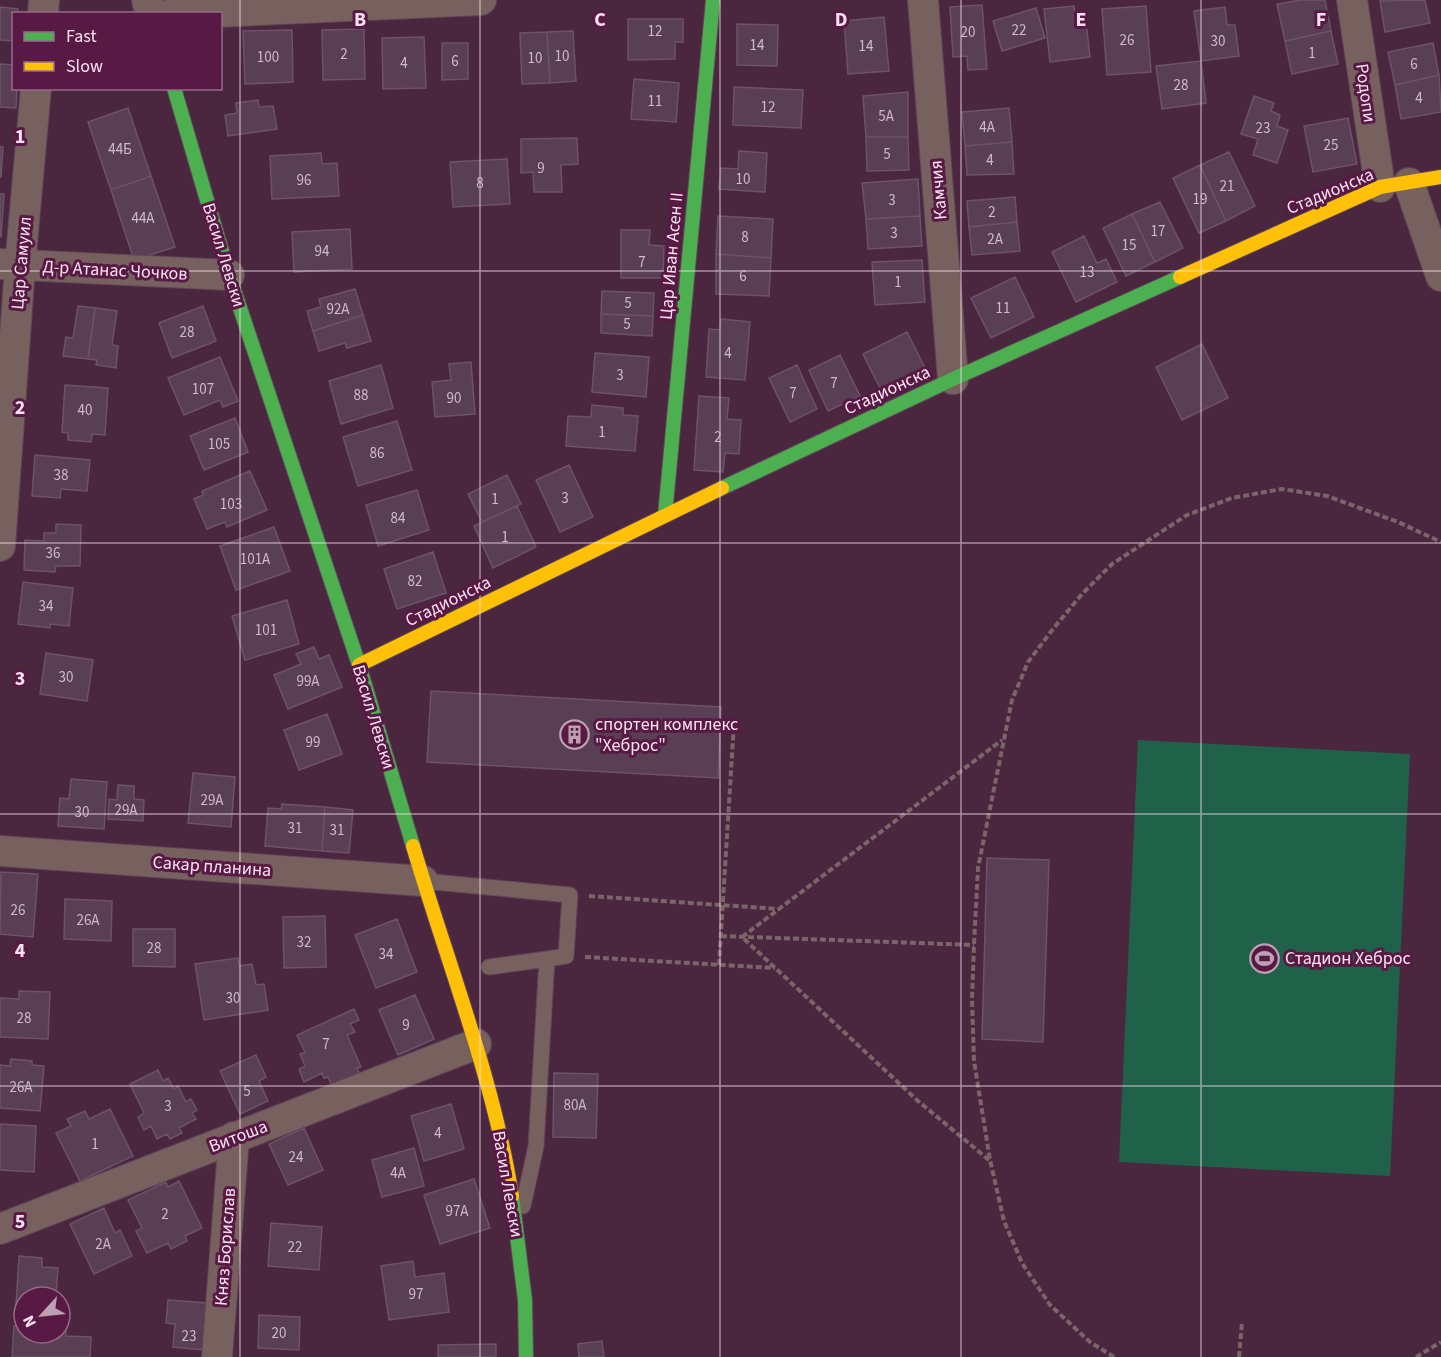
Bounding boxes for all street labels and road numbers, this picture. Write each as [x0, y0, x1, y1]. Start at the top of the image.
street label: Родопи [1349, 62, 1382, 124]
street label: Камчия [923, 159, 954, 221]
street label: Стадионска [1283, 162, 1378, 221]
street label: Цар Иван Асен II [653, 191, 690, 321]
street label: Васил Левски [196, 200, 251, 310]
street label: Цар Самуил [5, 216, 38, 311]
street label: Д-р Атанас Чочков [42, 254, 188, 287]
street label: Стадионска [840, 360, 934, 421]
street label: Стадионска [401, 570, 495, 633]
street label: Васил Левски [346, 662, 401, 772]
street label: Сакар планина [152, 850, 272, 883]
street label: Витоша [205, 1114, 271, 1159]
street label: Васил Левски [486, 1129, 529, 1239]
street label: Княз Борислав [209, 1187, 242, 1307]

